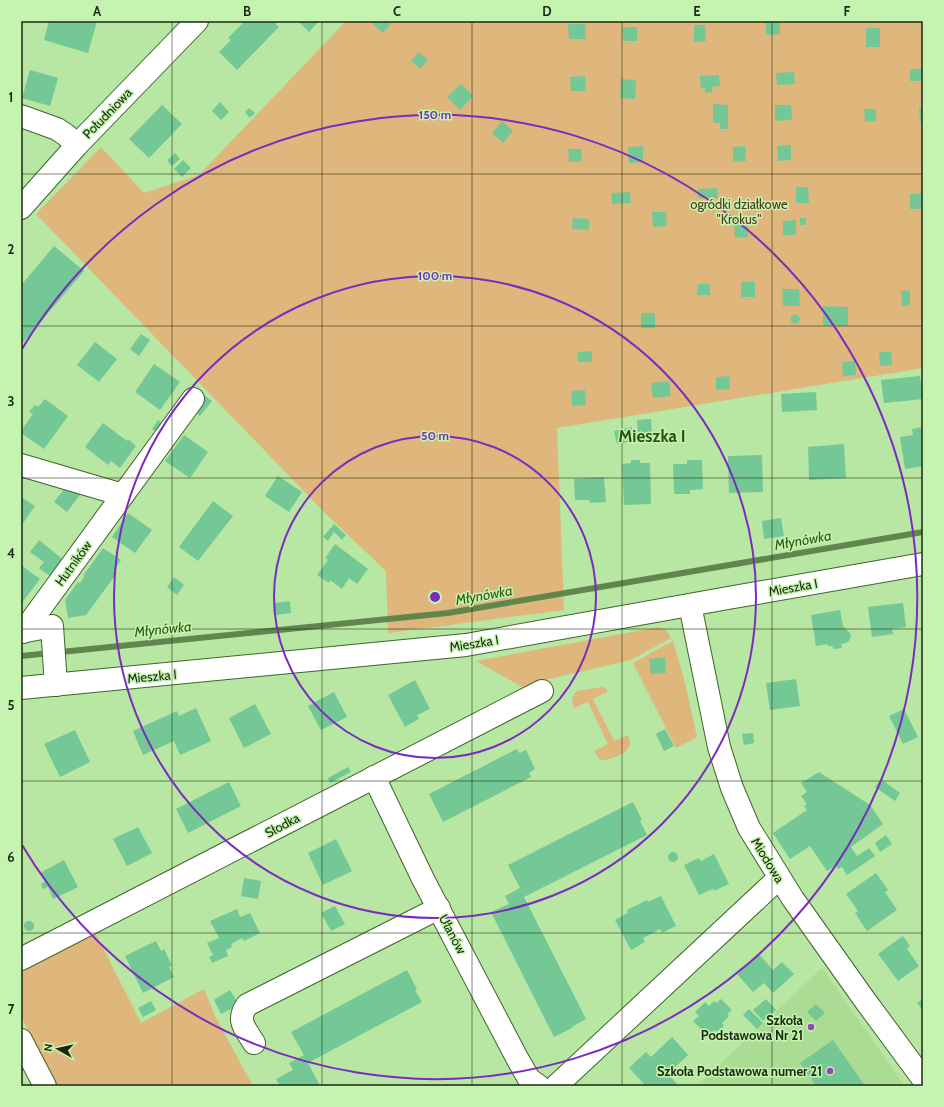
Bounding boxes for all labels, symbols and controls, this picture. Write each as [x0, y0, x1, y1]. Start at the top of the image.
text: A [93, 3, 102, 19]
text: B [243, 3, 251, 19]
text: C [393, 3, 401, 19]
text: D [542, 3, 552, 19]
text: E [693, 3, 701, 19]
text: F [844, 3, 851, 19]
street label: Południowa [79, 84, 136, 142]
text: 1 [9, 89, 13, 105]
text: 150 m [419, 107, 451, 122]
park label: ogródki działkowe "Krokus" [690, 196, 788, 227]
text: 2 [8, 241, 15, 257]
text: 100 m [418, 268, 452, 283]
text: 3 [7, 393, 15, 409]
district label: Mieszka I [618, 426, 686, 446]
text: 50 m [421, 428, 449, 443]
water label: Młynówka [772, 526, 833, 554]
street label: Hutników [51, 537, 95, 589]
text: 4 [7, 545, 15, 561]
street label: Mieszka I [767, 575, 819, 599]
water label: Młynówka [453, 581, 514, 609]
centre of rings [428, 590, 442, 604]
water label: Młynówka [133, 617, 192, 641]
street label: Mieszka I [448, 631, 500, 655]
street label: Mieszka I [127, 666, 177, 686]
text: 5 [8, 697, 15, 713]
street label: Słodka [262, 809, 303, 841]
street label: Miodowa [748, 834, 788, 886]
text: 6 [7, 849, 15, 865]
street label: Ułanów [436, 911, 470, 957]
text: 7 [8, 1001, 15, 1017]
place label: Szkoła Podstawowa Nr 21 [701, 1012, 804, 1043]
marker: Szkoła Podstawowa Nr 21 [806, 1022, 816, 1032]
north arrow [38, 1029, 78, 1069]
text: N [41, 1043, 56, 1052]
place label: Szkoła Podstawowa numer 21 [657, 1063, 822, 1079]
marker: Szkoła Podstawowa numer 21 [825, 1066, 835, 1076]

